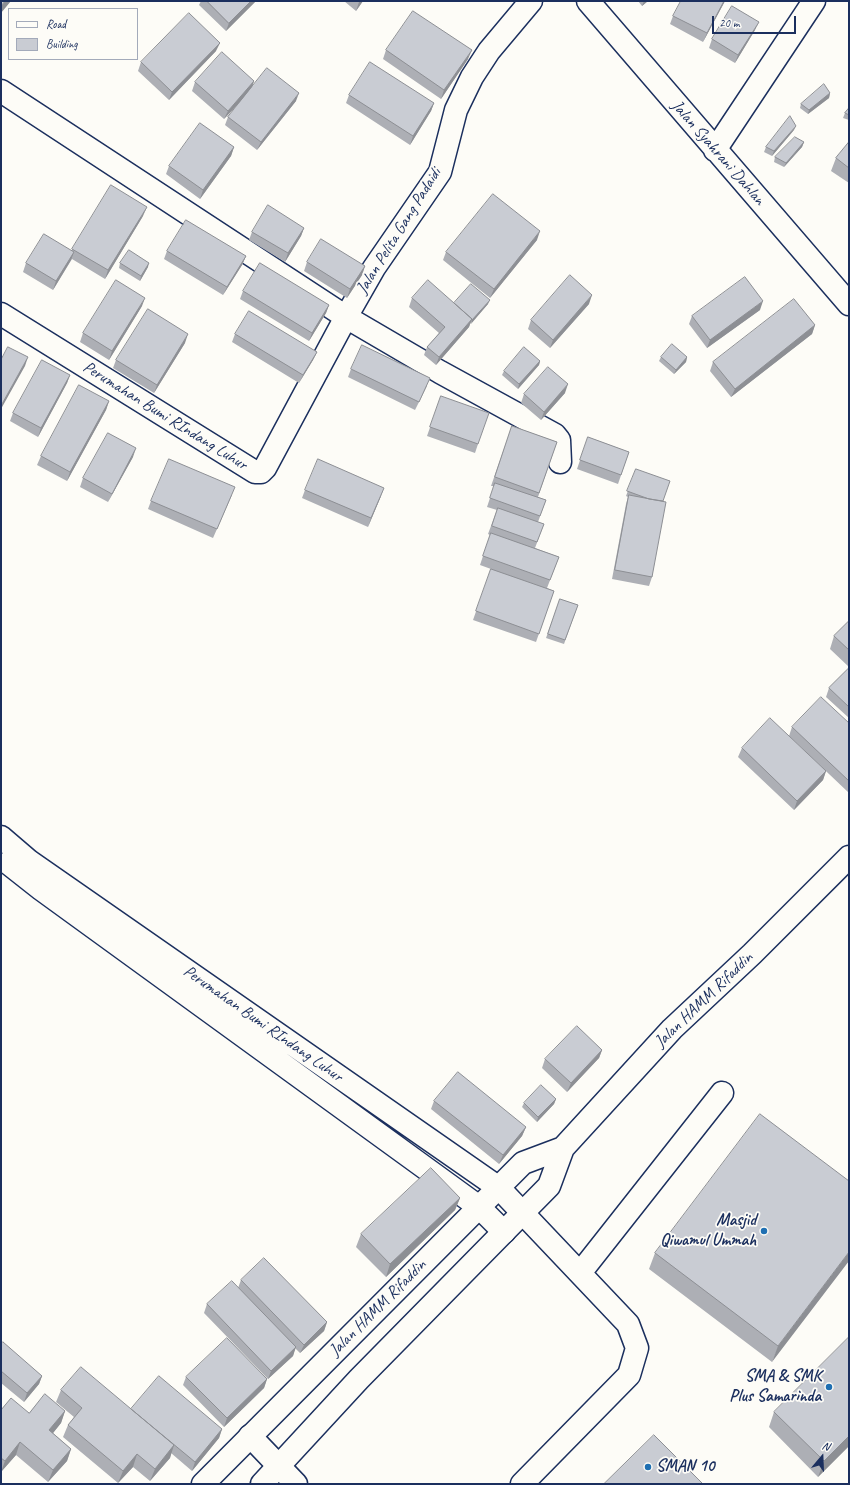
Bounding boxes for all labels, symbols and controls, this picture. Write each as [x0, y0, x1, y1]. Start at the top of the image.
legend [8, 8, 138, 60]
scale bar [714, 8, 798, 34]
text: 20 m [719, 15, 739, 31]
text: Road [46, 16, 66, 32]
text: Building [46, 36, 78, 52]
street label: Jalan Syahrani Dahlan [667, 96, 769, 210]
street label: Jalan Pelita Gang Padaidi [352, 164, 446, 298]
street label: Perumahan Bumi RIndang Luhur [79, 357, 251, 475]
street label: Jalan HAMM Rifaddin [651, 948, 757, 1052]
street label: Perumahan Bumi RIndang Luhur [179, 961, 347, 1087]
place label: Masjid Qiwamul Ummah [660, 1211, 756, 1251]
marker: Masjid Qiwamul Ummah [759, 1226, 769, 1236]
street label: Jalan HAMM Rifaddin [325, 1255, 431, 1361]
place label: SMA & SMK Plus Samarinda [729, 1367, 821, 1407]
marker: SMA & SMK Plus Samarinda [824, 1382, 834, 1392]
north arrow [802, 1437, 842, 1477]
text: N [820, 1438, 831, 1453]
place label: SMAN 10 [656, 1457, 714, 1477]
marker: SMAN 10 [643, 1462, 653, 1472]

